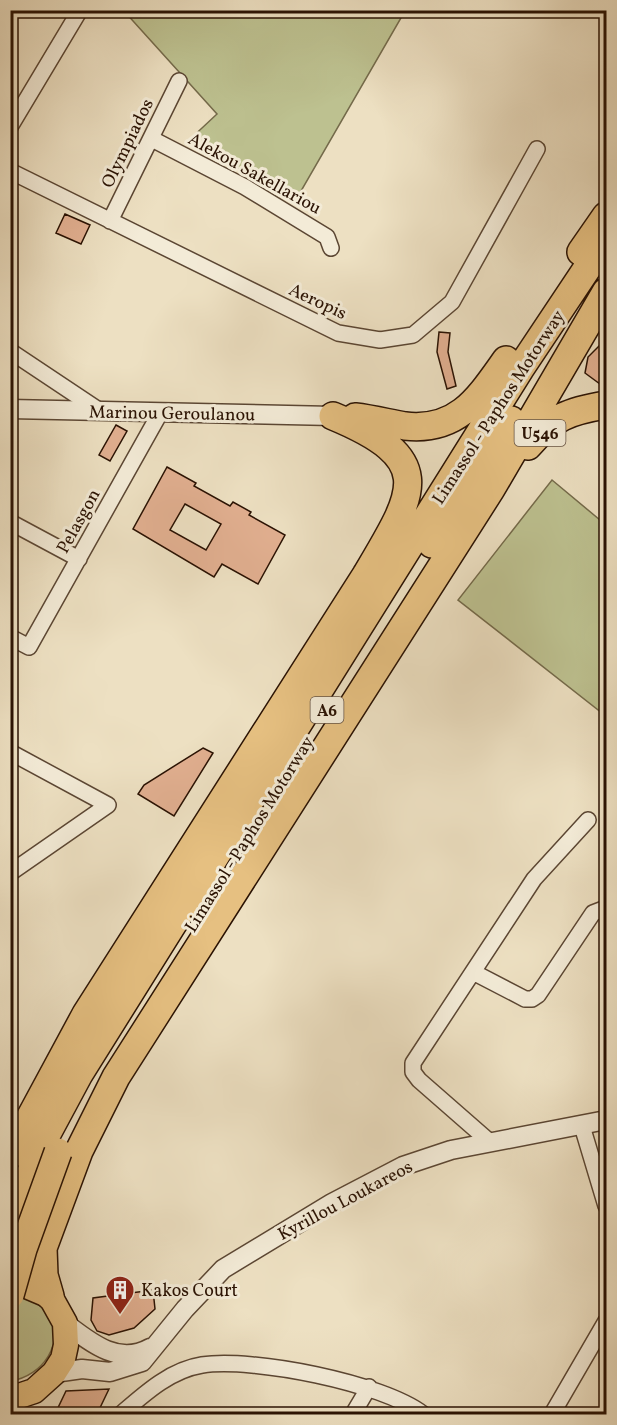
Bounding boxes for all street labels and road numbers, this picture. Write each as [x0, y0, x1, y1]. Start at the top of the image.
street label: Olympiados [96, 95, 161, 192]
street label: Alekou Sakellariou [183, 127, 325, 221]
street label: Aeropis [284, 278, 350, 327]
street label: Limassol - Paphos Motorway [427, 306, 572, 510]
street label: Marinou Geroulanou [88, 401, 255, 428]
road number: U546 [514, 420, 566, 446]
street label: Pelasgon [51, 485, 107, 558]
road number: A6 [310, 697, 344, 723]
street label: Limassol - Paphos Motorway [180, 732, 321, 938]
street label: Kyrillou Loukareos [274, 1155, 418, 1247]

